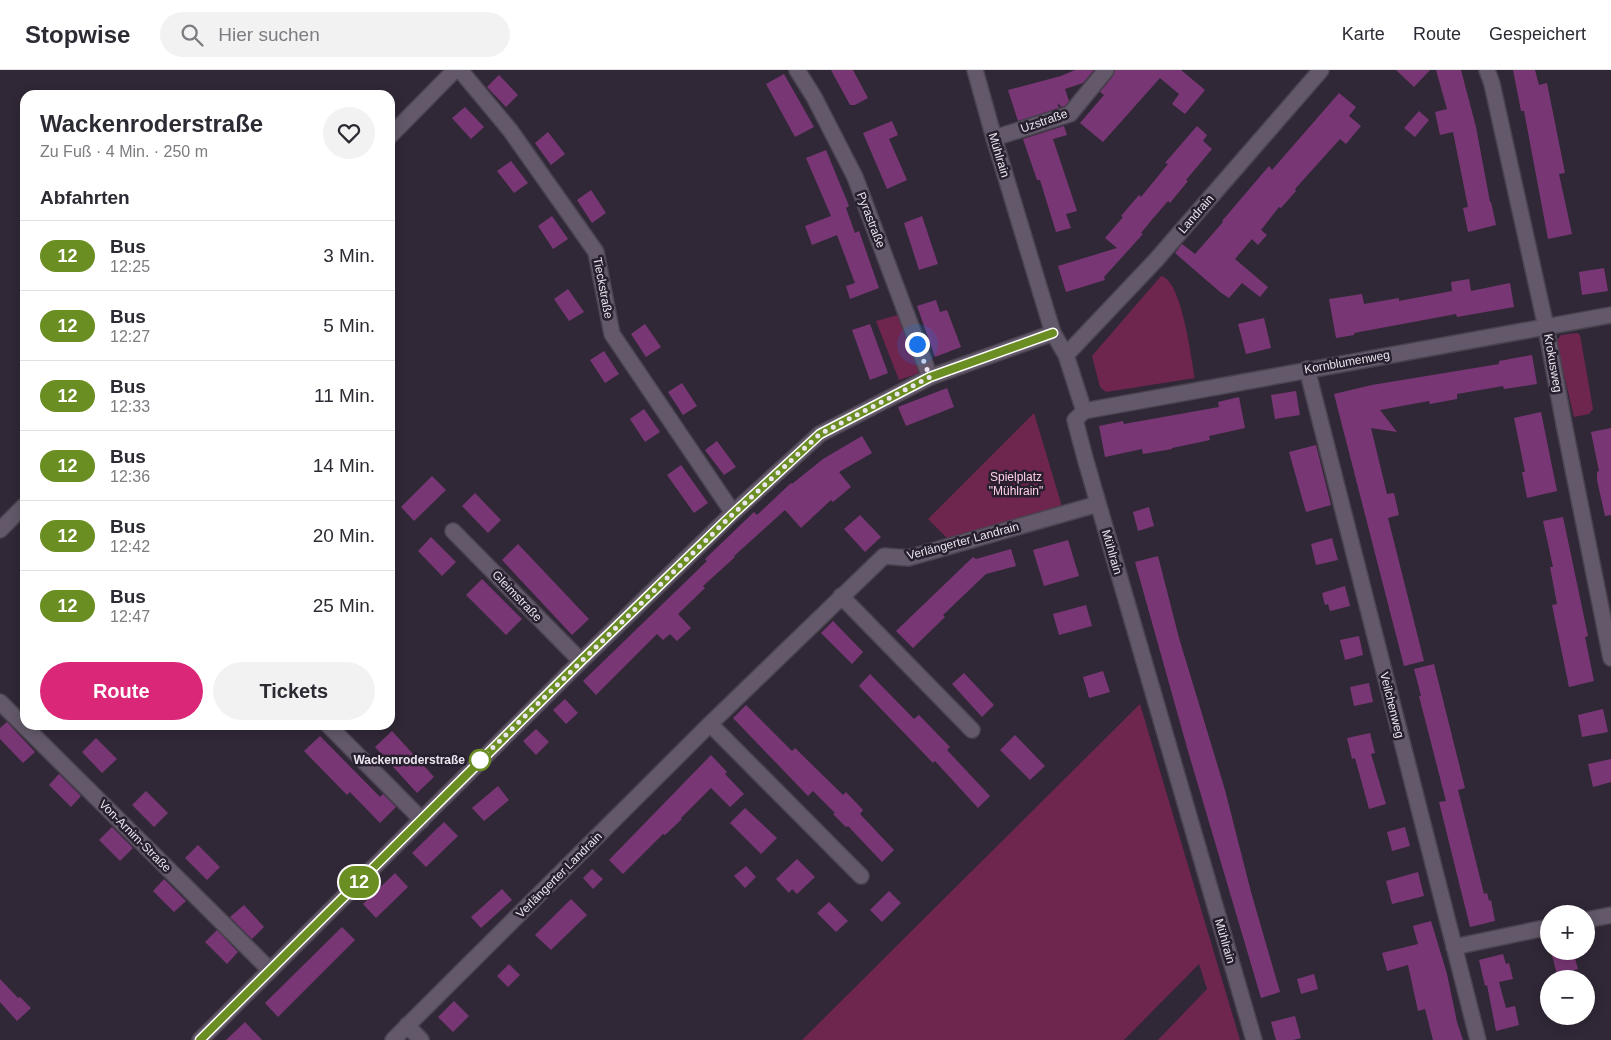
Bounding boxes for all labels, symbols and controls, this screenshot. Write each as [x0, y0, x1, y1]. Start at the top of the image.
search box [160, 12, 510, 57]
text: Stopwise [25, 21, 130, 48]
icon: search [178, 21, 206, 49]
text: Hier suchen [218, 24, 320, 45]
text: Karte [1342, 24, 1385, 44]
text: Route [1413, 24, 1461, 44]
text: Gespeichert [1489, 24, 1586, 44]
street label: Uzstraße [1019, 106, 1070, 136]
button: heart [323, 107, 375, 159]
text: Wackenroderstraße [40, 110, 263, 137]
street label: Mühlrain [986, 131, 1012, 179]
text: Zu Fuß · 4 Min. · 250 m [40, 143, 208, 160]
text: Abfahrten [40, 187, 130, 208]
street label: Pyrastraße [854, 190, 888, 250]
street label: Landrain [1175, 192, 1217, 236]
text: Bus [110, 236, 146, 257]
text: 3 Min. [323, 245, 375, 266]
text: 12 [57, 246, 78, 266]
street label: Tieckstraße [590, 256, 616, 320]
text: 12:25 [110, 258, 150, 275]
text: Bus [110, 306, 146, 327]
text: 5 Min. [323, 315, 375, 336]
text: 12 [57, 316, 78, 336]
text: 12:27 [110, 328, 150, 345]
your location [905, 332, 930, 357]
street label: Krokusweg [1541, 333, 1565, 393]
street label: Kornblumenweg [1303, 348, 1391, 376]
text: Bus [110, 376, 146, 397]
text: 11 Min. [314, 385, 375, 406]
text: 12 [57, 386, 78, 406]
text: 12:33 [110, 398, 150, 415]
text: Bus [110, 446, 146, 467]
text: 14 Min. [313, 455, 375, 476]
text: 12 [57, 456, 78, 476]
text: 12:36 [110, 468, 150, 485]
park label: Spielplatz "Mühlrain" [989, 470, 1043, 498]
text: Bus [110, 516, 146, 537]
street label: Verlängerter Landrain [905, 519, 1021, 563]
text: 20 Min. [313, 525, 375, 546]
text: 12 [57, 526, 78, 546]
street label: Mühlrain [1099, 528, 1125, 576]
text: 12:42 [110, 538, 150, 555]
street label: Gleimstraße [489, 568, 545, 625]
text: Bus [110, 586, 146, 607]
text: 25 Min. [313, 595, 375, 616]
text: 12 [57, 596, 78, 616]
text: 12:47 [110, 608, 150, 625]
button: Route [40, 662, 203, 720]
button: Tickets [213, 662, 375, 720]
street label: Veilchenweg [1377, 671, 1407, 739]
marker: Wackenroderstraße [469, 749, 491, 771]
place label: Wackenroderstraße [353, 753, 465, 767]
street label: Von-Arnim-Straße [96, 797, 174, 875]
street label: Verlängerter Landrain [513, 829, 605, 921]
line badge: 12 [336, 866, 382, 898]
text: 12 [349, 872, 369, 892]
map controls [1540, 905, 1595, 1025]
button: + [1540, 905, 1595, 960]
street label: Mühlrain [1212, 917, 1238, 965]
button: − [1540, 970, 1595, 1025]

